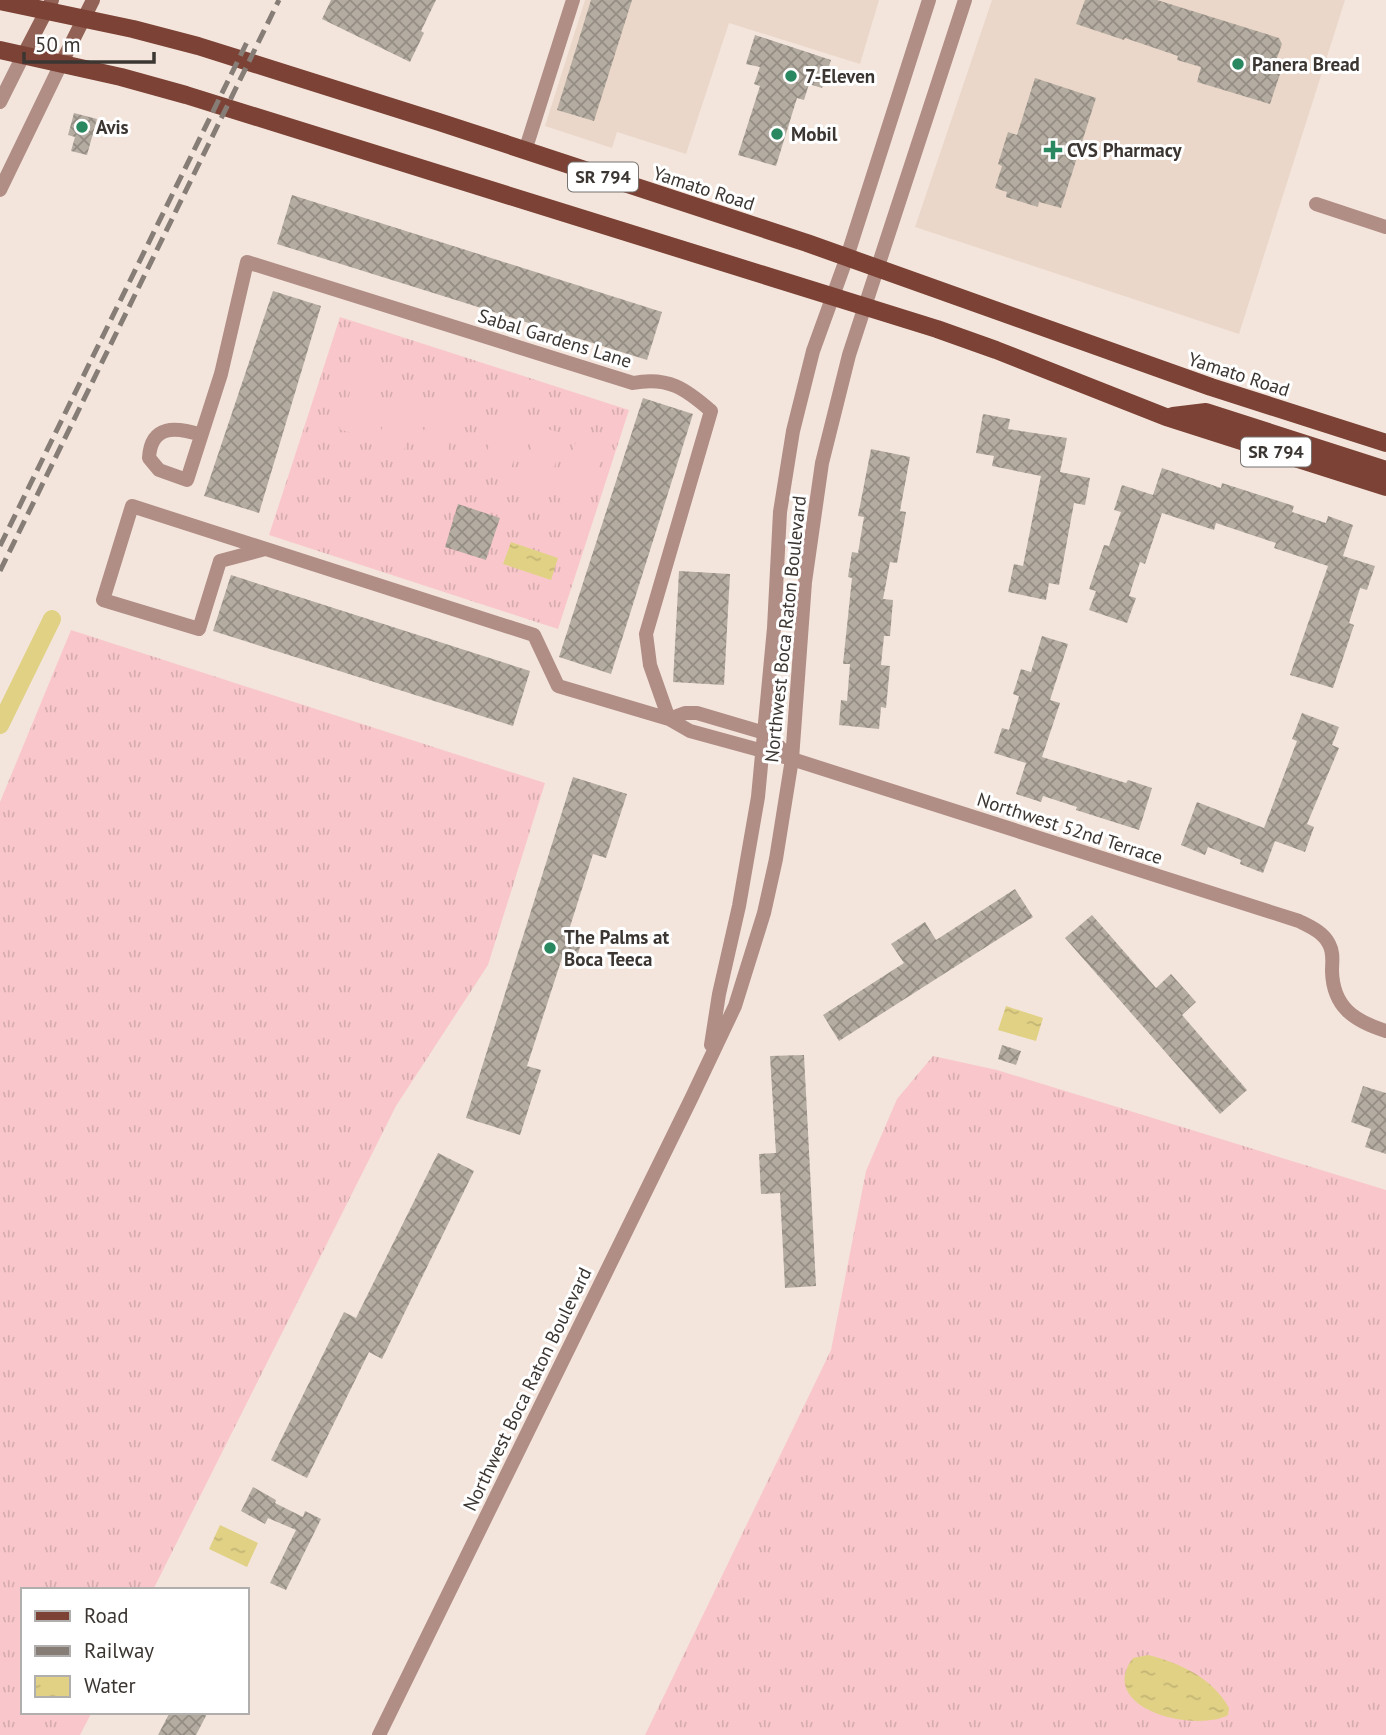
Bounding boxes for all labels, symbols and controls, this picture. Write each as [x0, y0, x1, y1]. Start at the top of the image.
scale bar [24, 21, 154, 65]
text: 50 m [35, 31, 81, 58]
place label: Panera Bread [1252, 52, 1360, 76]
marker: Panera Bread [1230, 56, 1246, 72]
place label: 7-Eleven [805, 64, 875, 88]
marker: 7-Eleven [783, 68, 799, 84]
place label: Avis [96, 115, 129, 139]
marker: Avis [74, 119, 90, 135]
place label: Mobil [791, 122, 838, 146]
marker: Mobil [769, 126, 785, 142]
place label: CVS Pharmacy [1067, 138, 1183, 162]
marker: CVS Pharmacy [1045, 142, 1061, 158]
street label: Yamato Road [650, 160, 758, 216]
road number: SR 794 [568, 162, 638, 192]
street label: Sabal Gardens Lane [475, 303, 635, 373]
street label: Yamato Road [1185, 346, 1293, 402]
road number: SR 794 [1241, 438, 1311, 466]
street label: Northwest Boca Raton Boulevard [759, 494, 811, 764]
street label: Northwest 52nd Terrace [974, 787, 1166, 869]
place label: The Palms at Boca Teeca [564, 925, 669, 971]
marker: The Palms at Boca Teeca [542, 940, 558, 956]
street label: Northwest Boca Raton Boulevard [457, 1263, 597, 1515]
legend [21, 1588, 248, 1714]
text: Road [84, 1602, 128, 1629]
text: Railway [84, 1637, 154, 1664]
text: Water [84, 1672, 136, 1699]

